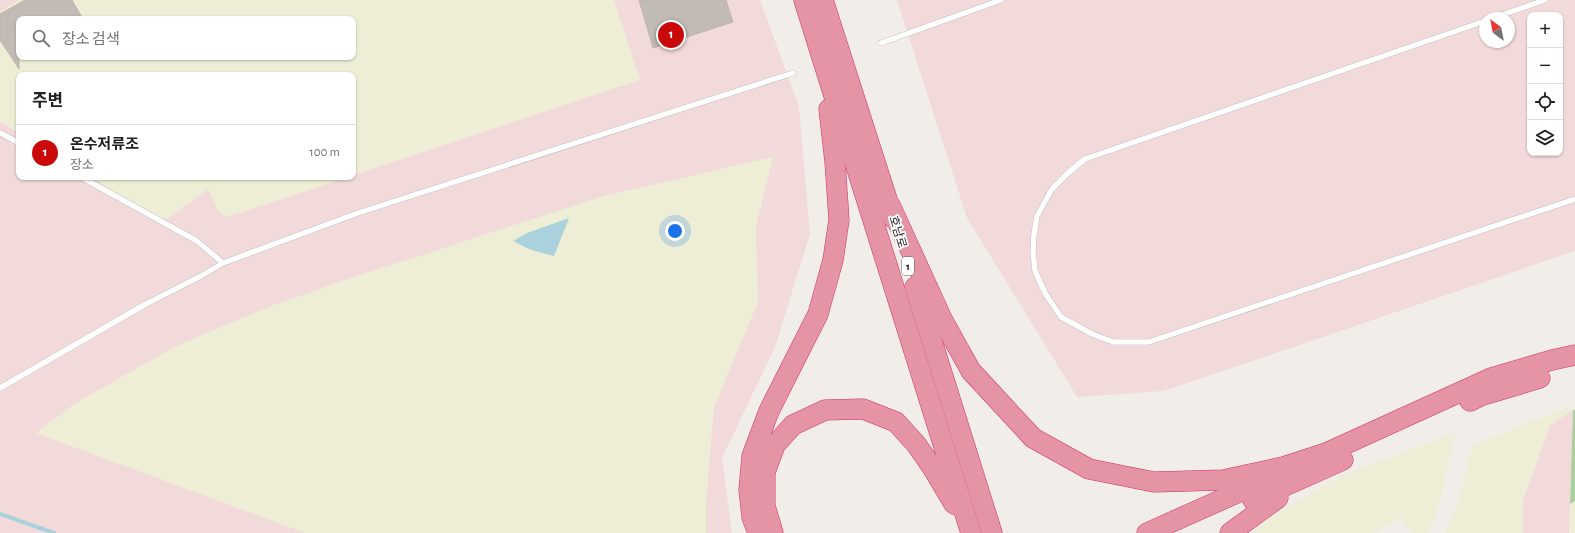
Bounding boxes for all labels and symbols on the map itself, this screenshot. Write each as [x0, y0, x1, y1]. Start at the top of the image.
north arrow [1479, 12, 1515, 48]
pin: 1 [658, 20, 684, 50]
street label: 호남로 [887, 214, 909, 250]
your location [665, 221, 685, 241]
road number: 1 [902, 257, 914, 275]

